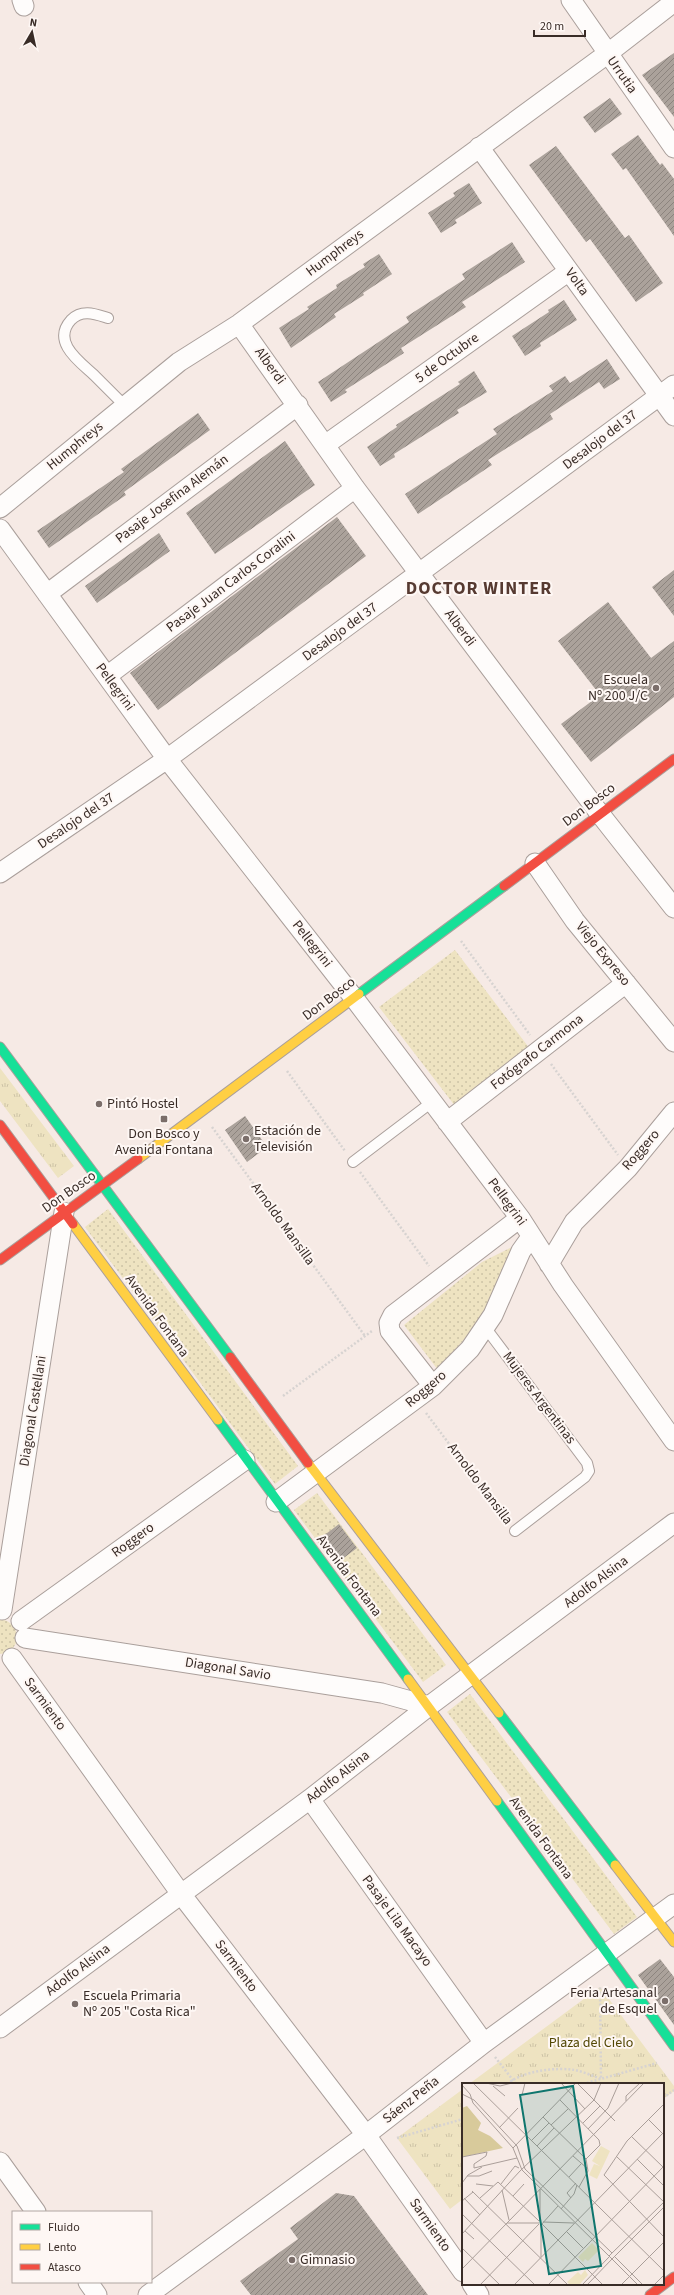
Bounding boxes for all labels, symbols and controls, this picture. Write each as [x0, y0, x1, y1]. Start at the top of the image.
north arrow [12, 12, 52, 52]
scale bar [534, 12, 585, 38]
text: N [29, 15, 38, 31]
text: 20 m [540, 18, 564, 35]
street label: Urrutia [602, 52, 642, 98]
street label: Humphreys [302, 225, 368, 281]
street label: Volta [560, 264, 594, 300]
street label: 5 de Octubre [411, 328, 483, 388]
street label: Alberdi [250, 343, 290, 389]
street label: Desalojo del 37 [559, 405, 641, 475]
street label: Humphreys [42, 417, 108, 475]
street label: Pasaje Josefina Alemán [111, 450, 233, 548]
street label: Pasaje Juan Carlos Coralini [162, 527, 300, 637]
district label: DOCTOR WINTER [406, 576, 552, 601]
street label: Desalojo del 37 [298, 598, 382, 666]
street label: Alberdi [439, 605, 481, 651]
street label: Pellegrini [91, 659, 139, 715]
place label: Escuela Nº 200 J/C [588, 670, 648, 706]
marker: Escuela Nº 200 J/C [651, 683, 661, 693]
street label: Don Bosco [558, 778, 620, 832]
street label: Desalojo del 37 [34, 788, 118, 854]
street label: Pellegrini [287, 916, 337, 972]
street label: Viejo Expreso [571, 918, 635, 990]
street label: Don Bosco [298, 972, 360, 1026]
street label: Fotógrafo Carmona [486, 1009, 588, 1095]
place label: Pintó Hostel [107, 1094, 179, 1114]
marker: Pintó Hostel [94, 1099, 104, 1109]
marker: Don Bosco y Avenida Fontana [159, 1114, 169, 1124]
place label: Estación de Televisión [254, 1121, 321, 1157]
place label: Don Bosco y Avenida Fontana [115, 1124, 213, 1160]
street label: Roggero [618, 1125, 664, 1175]
marker: Estación de Televisión [241, 1134, 251, 1144]
street label: Don Bosco [38, 1166, 100, 1218]
street label: Pellegrini [483, 1174, 531, 1230]
street label: Arnoldo Mansilla [246, 1179, 320, 1269]
street label: Avenida Fontana [120, 1271, 194, 1361]
street label: Mujeres Argentinas [498, 1348, 580, 1448]
street label: Diagonal Castellani [14, 1354, 52, 1468]
street label: Roggero [401, 1366, 451, 1412]
street label: Arnoldo Mansilla [443, 1439, 517, 1529]
street label: Roggero [107, 1518, 159, 1562]
street label: Avenida Fontana [312, 1531, 386, 1621]
street label: Adolfo Alsina [560, 1551, 632, 1613]
street label: Diagonal Savio [184, 1652, 272, 1686]
street label: Sarmiento [19, 1673, 71, 1735]
street label: Adolfo Alsina [302, 1746, 374, 1808]
street label: Avenida Fontana [504, 1793, 578, 1883]
street label: Pasaje Lila Macayo [357, 1871, 437, 1971]
street label: Sarmiento [210, 1936, 262, 1996]
street label: Adolfo Alsina [42, 1939, 114, 2001]
place label: Feria Artesanal de Esquel [570, 1983, 657, 2019]
place label: Escuela Primaria Nº 205 "Costa Rica" [83, 1986, 196, 2022]
marker: Feria Artesanal de Esquel [660, 1996, 670, 2006]
marker: Escuela Primaria Nº 205 "Costa Rica" [70, 1999, 80, 2009]
park label: Plaza del Cielo [549, 2033, 633, 2053]
street label: Sáenz Peña [378, 2071, 444, 2129]
inset map [462, 2083, 664, 2285]
street label: Sarmiento [404, 2194, 456, 2256]
legend [12, 2211, 152, 2283]
text: Fluido [48, 2219, 80, 2236]
text: Lento [48, 2239, 77, 2256]
place label: Gimnasio [300, 2250, 355, 2270]
marker: Gimnasio [287, 2255, 297, 2265]
text: Atasco [48, 2259, 81, 2276]

